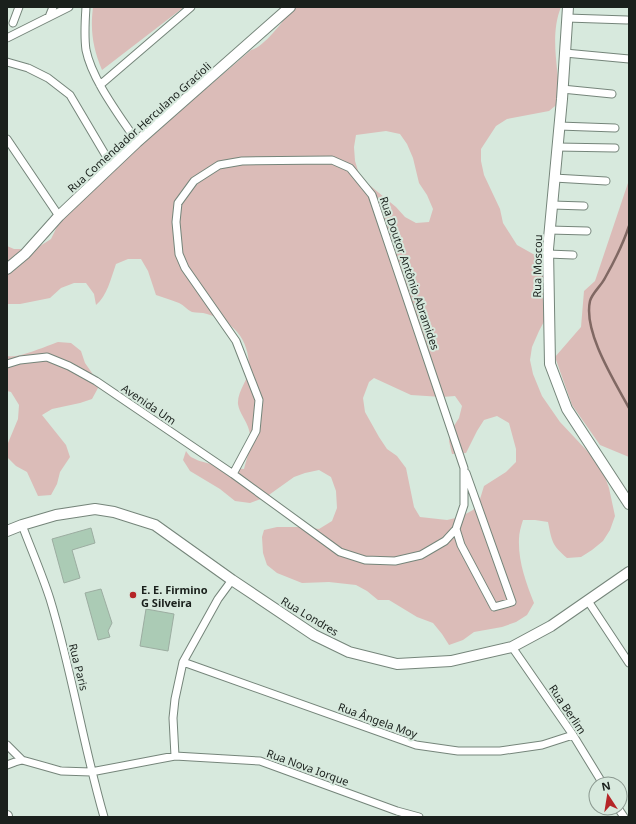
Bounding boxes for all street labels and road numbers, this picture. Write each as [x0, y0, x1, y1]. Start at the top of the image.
street label: Rua Comendador Herculano Gracioli [64, 58, 214, 196]
street label: Rua Doutor Antônio Abramides [377, 194, 443, 352]
street label: Rua Moscou [529, 234, 545, 298]
street label: Avenida Um [119, 380, 179, 428]
street label: Rua Londres [279, 593, 341, 639]
street label: Rua Paris [66, 642, 92, 692]
street label: Rua Berlim [546, 681, 590, 737]
street label: Rua Ângela Moy [336, 699, 420, 741]
street label: Rua Nova Iorque [265, 745, 351, 789]

